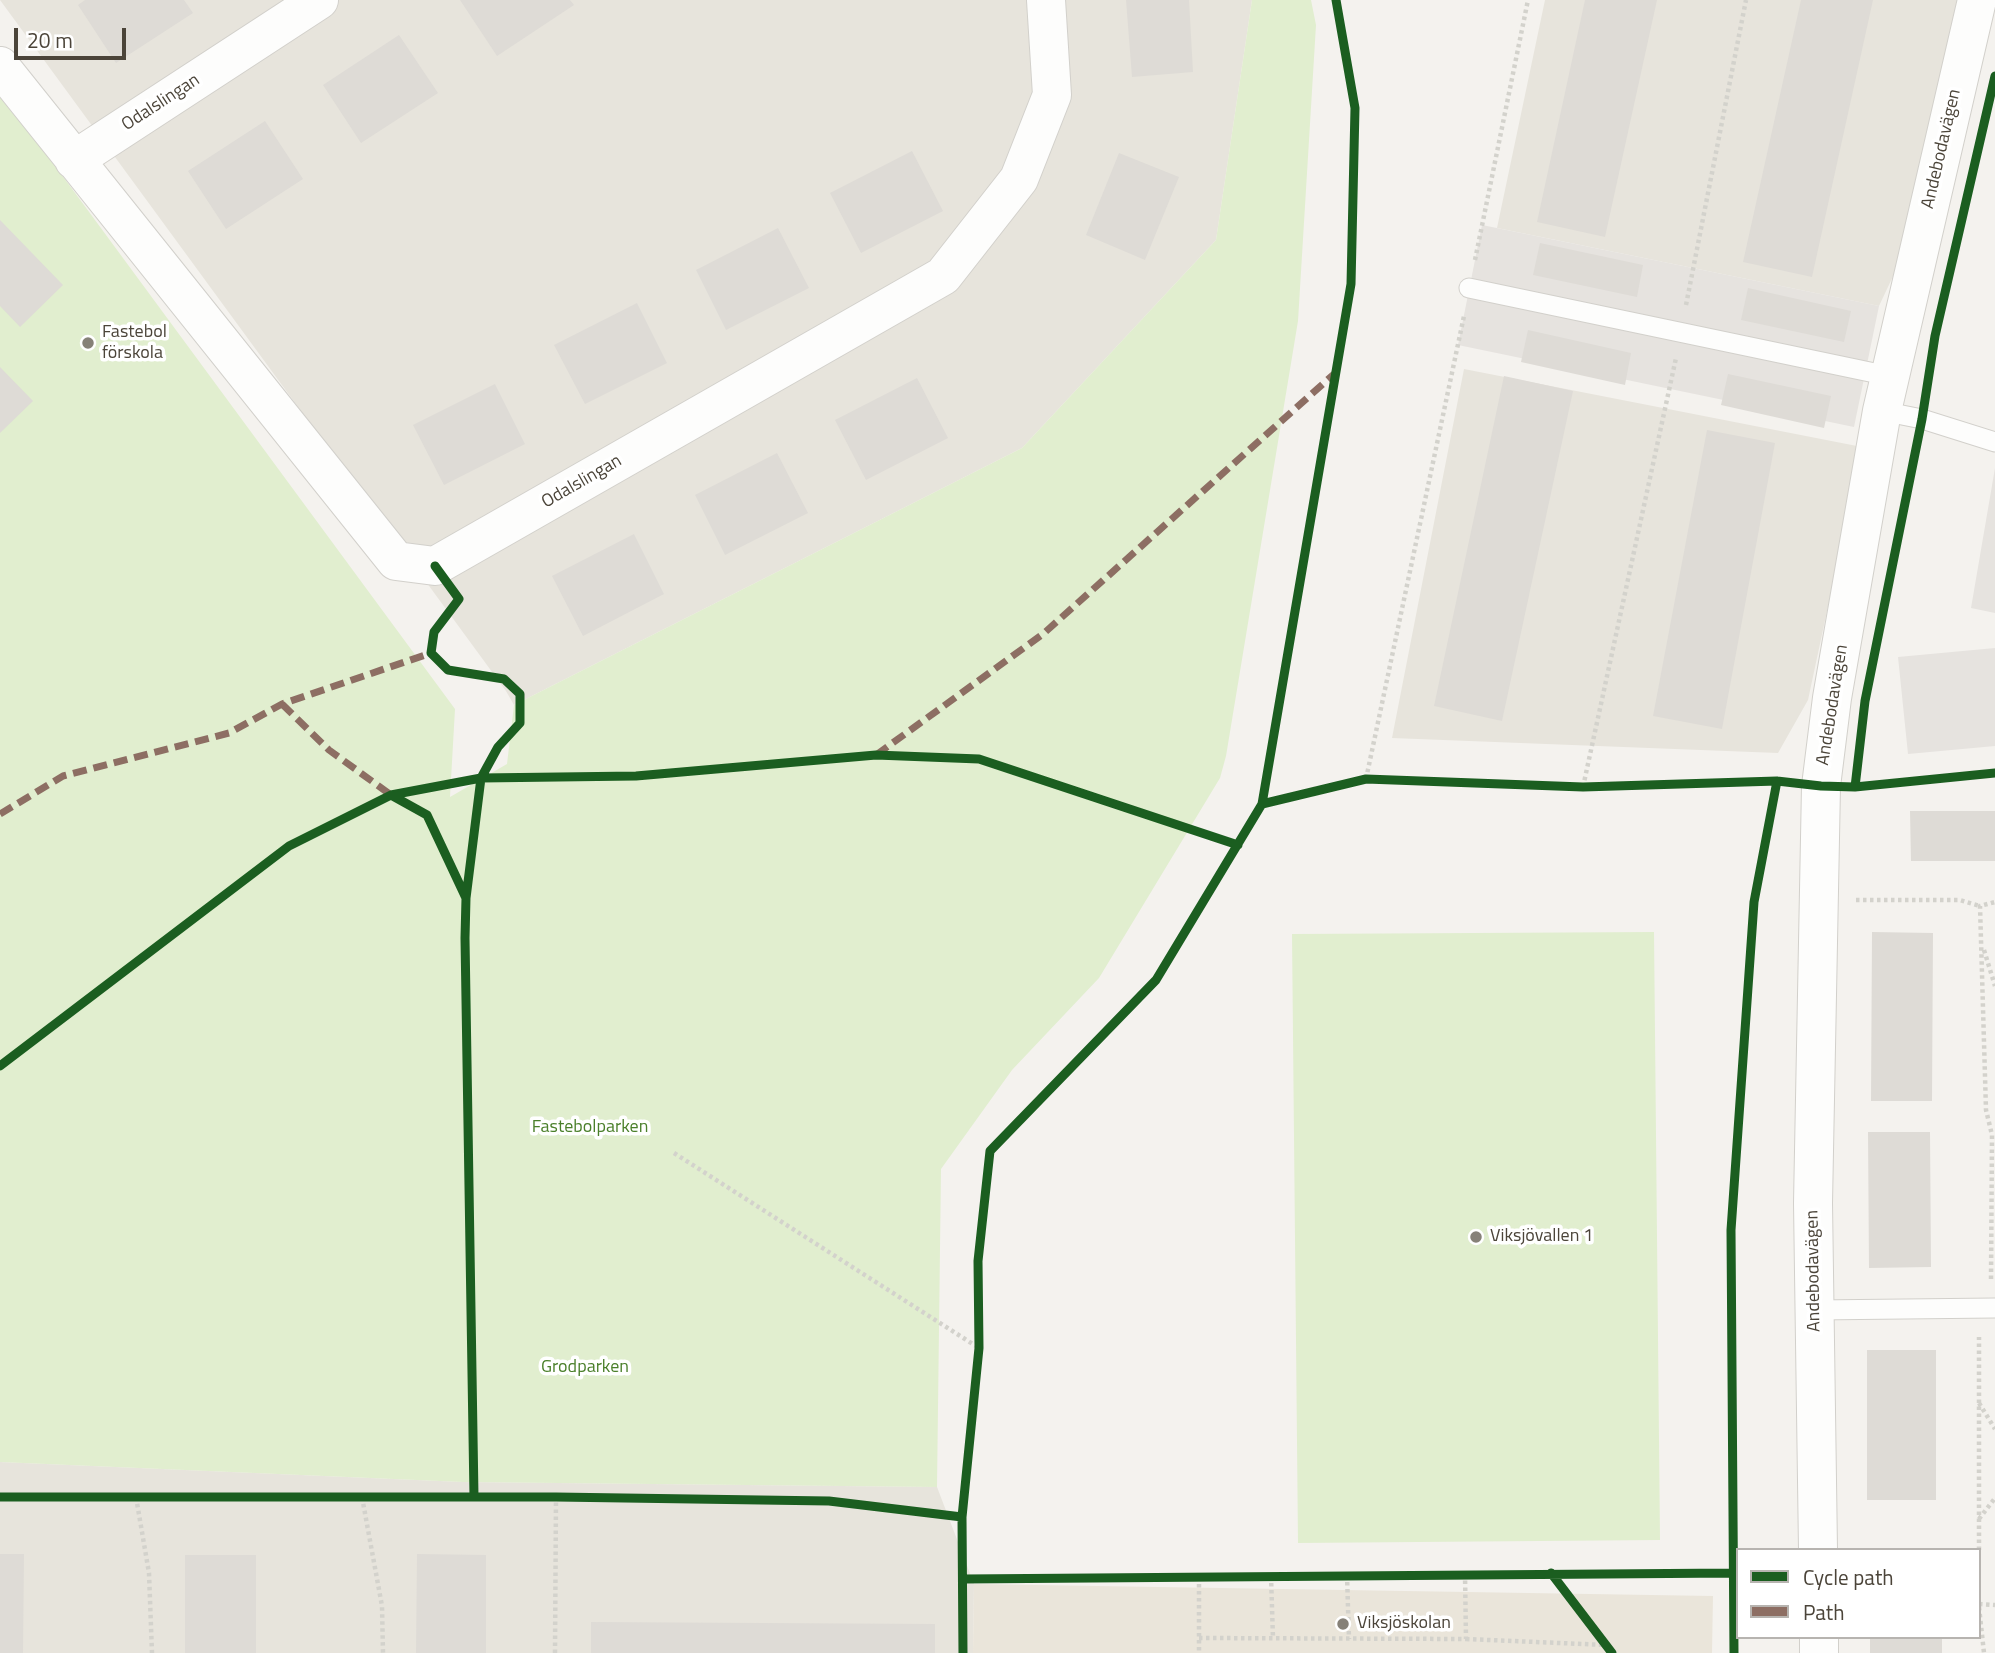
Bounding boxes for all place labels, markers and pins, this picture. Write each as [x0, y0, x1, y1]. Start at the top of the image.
place label: Fastebol förskola [102, 322, 167, 364]
marker: Fastebol förskola [80, 335, 96, 351]
place label: Viksjövallen 1 [1490, 1226, 1593, 1248]
marker: Viksjövallen 1 [1468, 1229, 1484, 1245]
place label: Viksjöskolan [1357, 1613, 1451, 1635]
marker: Viksjöskolan [1335, 1616, 1351, 1632]

